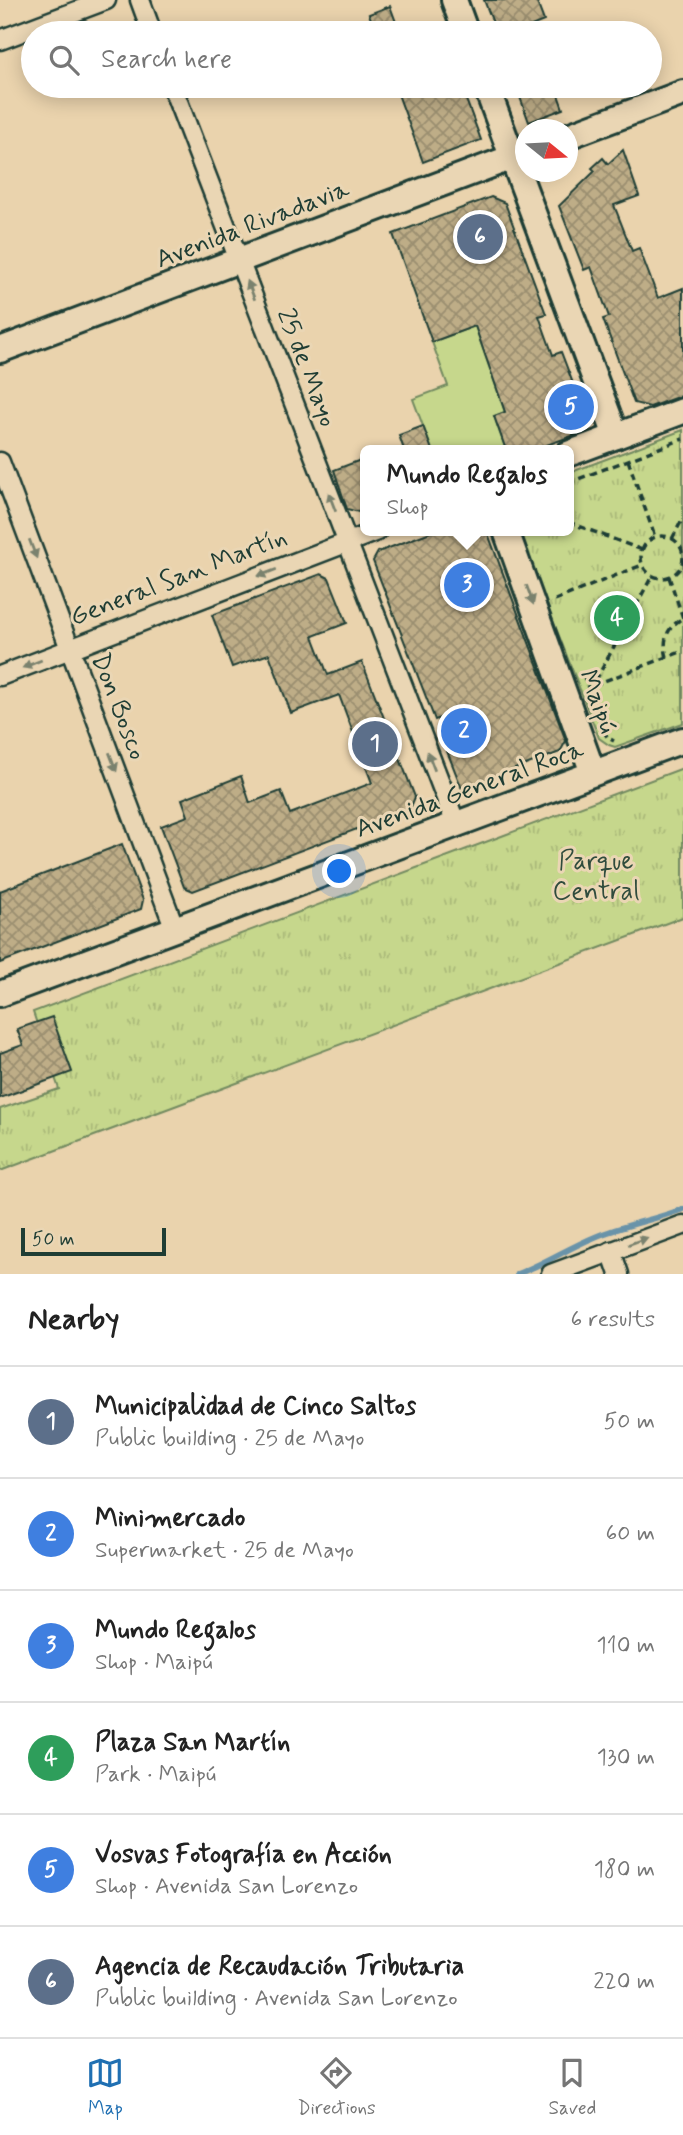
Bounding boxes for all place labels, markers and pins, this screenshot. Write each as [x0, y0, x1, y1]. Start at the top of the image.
pin: 6 [457, 211, 503, 263]
pin: 5 [548, 381, 594, 433]
pin: 3 [444, 559, 490, 611]
pin: 4 [594, 592, 640, 644]
pin: 2 [441, 705, 487, 757]
pin: 1 [352, 718, 398, 770]

